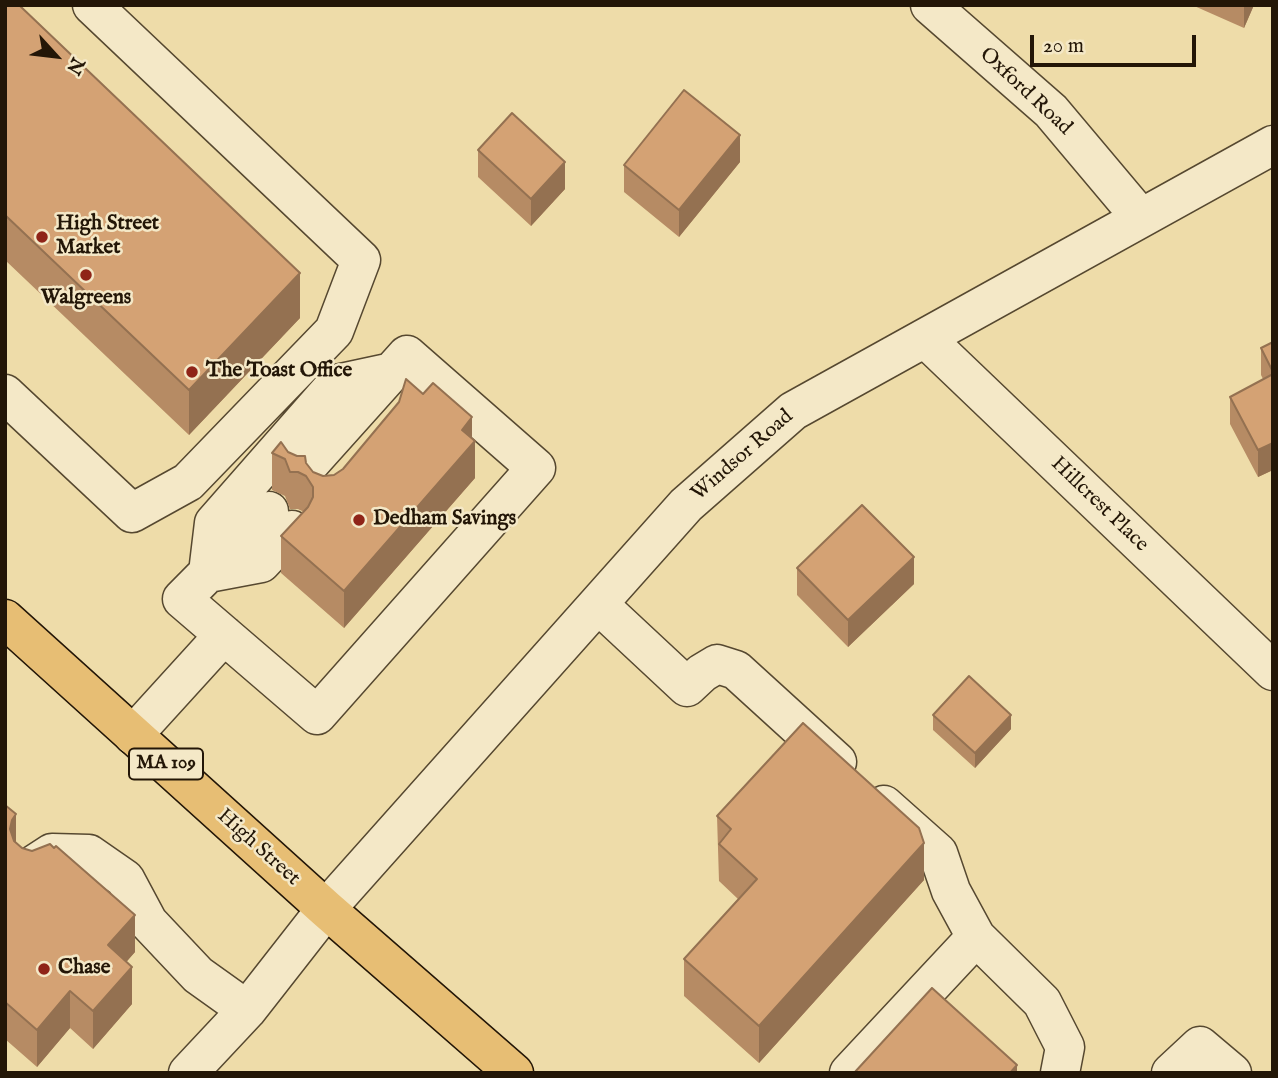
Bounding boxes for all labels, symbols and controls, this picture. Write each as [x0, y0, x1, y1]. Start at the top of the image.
north arrow [21, 21, 91, 91]
scale bar [1033, 21, 1199, 65]
text: 20 m [1043, 33, 1084, 60]
street label: Oxford Road [973, 43, 1077, 141]
text: N [60, 53, 89, 78]
place label: High Street Market [56, 212, 159, 262]
marker: High Street Market [34, 229, 50, 245]
marker: Walgreens [78, 267, 94, 283]
place label: Walgreens [41, 286, 131, 312]
place label: The Toast Office [206, 359, 352, 385]
marker: The Toast Office [184, 364, 200, 380]
street label: Windsor Road [687, 405, 799, 507]
street label: Hillcrest Place [1045, 452, 1153, 558]
place label: Dedham Savings [373, 507, 516, 533]
marker: Dedham Savings [351, 512, 367, 528]
road number: MA 109 [129, 748, 203, 779]
street label: High Street [211, 804, 305, 892]
place label: Chase [58, 956, 110, 982]
marker: Chase [36, 961, 52, 977]

